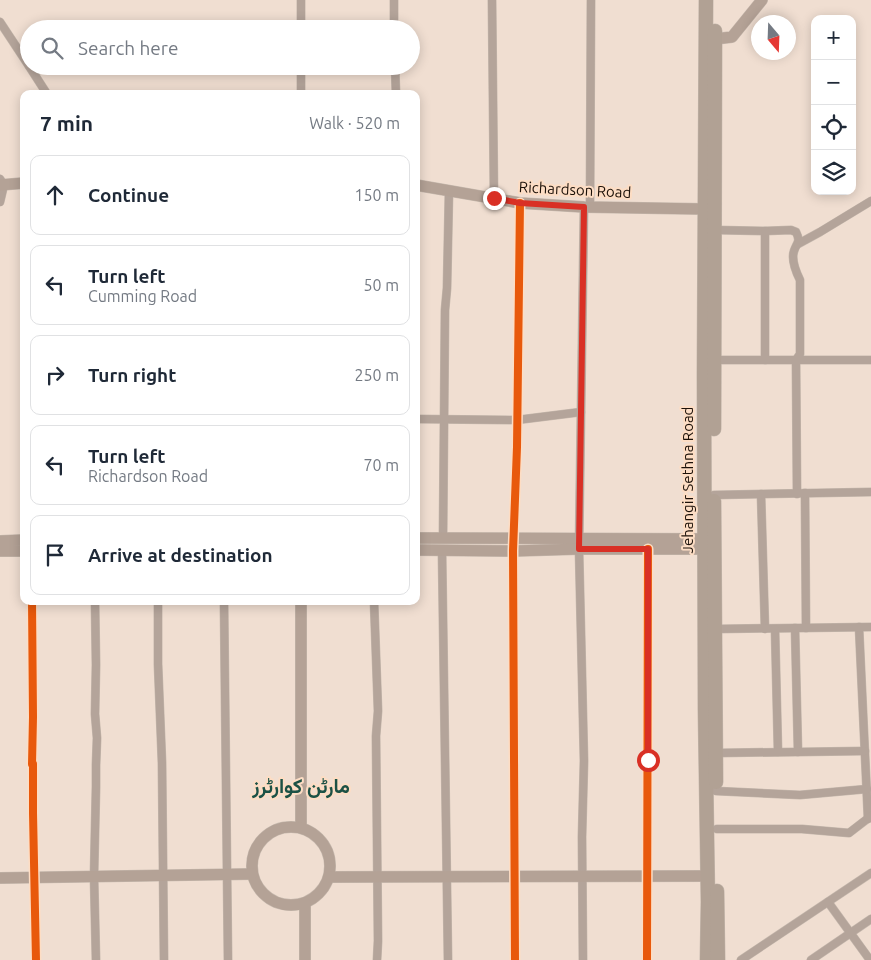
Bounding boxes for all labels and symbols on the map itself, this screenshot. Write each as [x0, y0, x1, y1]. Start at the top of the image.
north arrow [751, 15, 796, 60]
street label: Richardson Road [518, 178, 632, 201]
route end [483, 187, 506, 210]
street label: Jehangir Sethna Road [679, 407, 696, 553]
route start [637, 749, 660, 772]
district label: مارٹن کوارٹرز [251, 774, 350, 799]

